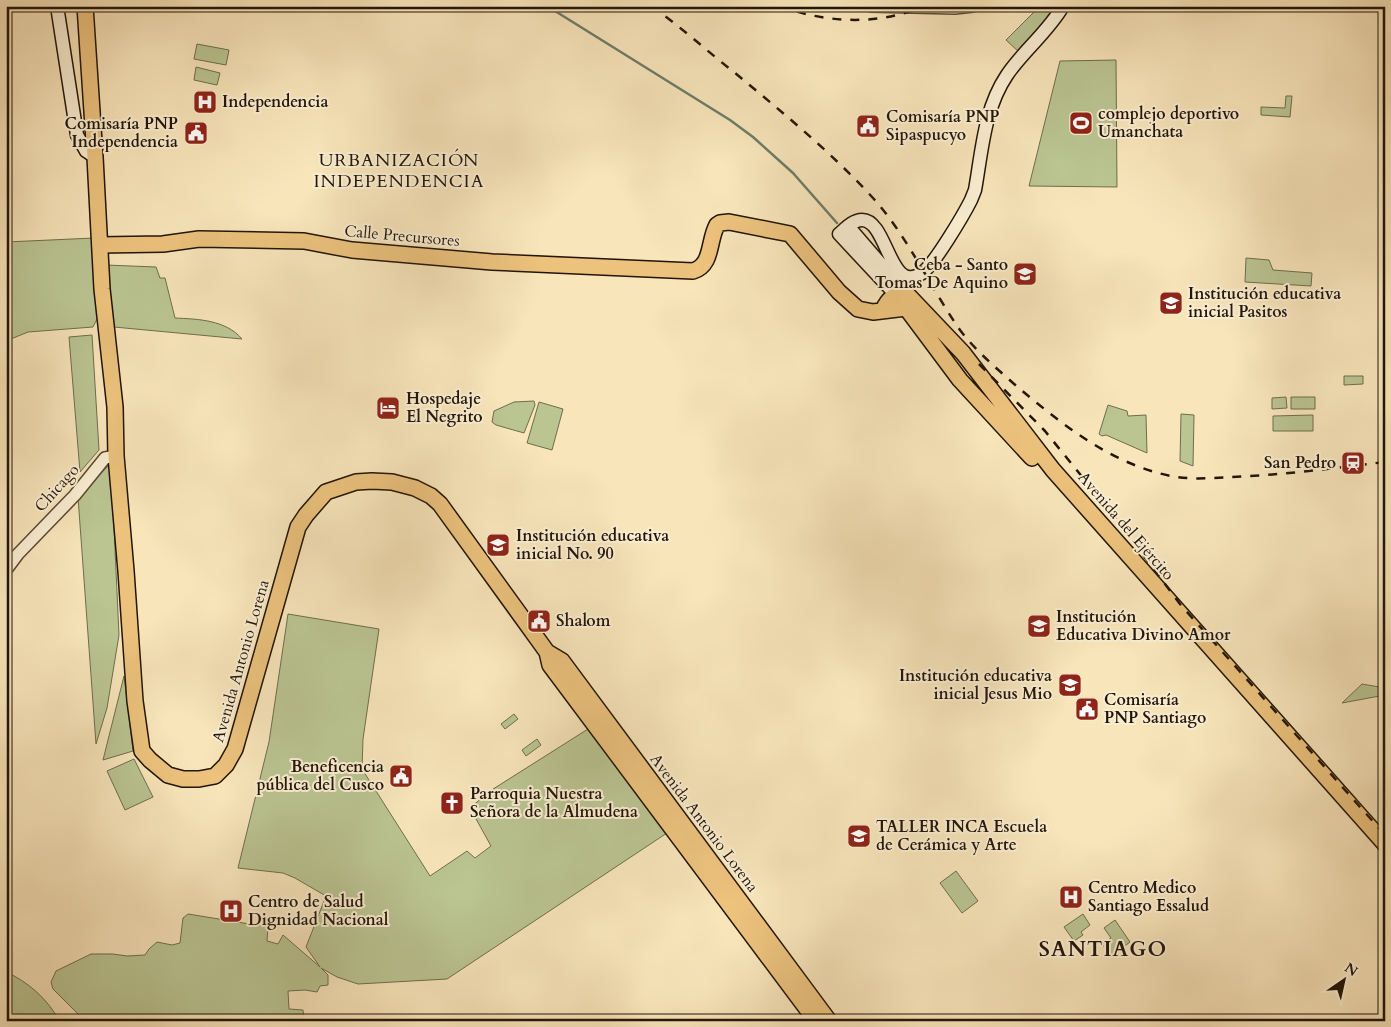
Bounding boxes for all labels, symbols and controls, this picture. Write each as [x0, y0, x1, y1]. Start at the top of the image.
hospital icon: Independencia [192, 89, 218, 115]
place label: Independencia [222, 91, 328, 113]
place label: complejo deportivo Umanchata [1098, 103, 1239, 143]
place label: Comisaría PNP Sipaspucyo [886, 106, 999, 146]
sports icon: complejo deportivo Umanchata [1068, 110, 1094, 136]
place label: Comisaría PNP Independencia [65, 113, 178, 153]
public building icon: Comisaría PNP Sipaspucyo [855, 113, 881, 139]
public building icon: Comisaría PNP Independencia [183, 120, 209, 146]
district label: URBANIZACIÓN INDEPENDENCIA [313, 148, 485, 194]
street label: Calle Precursores [343, 220, 461, 252]
place label: Ceba - Santo Tomas De Aquino [875, 254, 1008, 294]
school or university icon: Ceba - Santo Tomas De Aquino [1012, 261, 1038, 287]
place label: Institución educativa inicial Pasitos [1188, 283, 1341, 323]
school or university icon: Institución educativa inicial Pasitos [1158, 290, 1184, 316]
place label: Hospedaje El Negrito [406, 388, 483, 428]
hotel icon: Hospedaje El Negrito [375, 395, 401, 421]
station icon: San Pedro [1340, 450, 1366, 476]
place label: San Pedro [1264, 452, 1336, 474]
street label: Chicago [30, 459, 85, 517]
street label: Avenida del Ejército [1073, 467, 1180, 585]
place label: Institución educativa inicial No. 90 [516, 525, 669, 565]
school or university icon: Institución educativa inicial No. 90 [485, 532, 511, 558]
street label: Avenida Antonio Lorena [207, 577, 275, 745]
place label: Institución Educativa Divino Amor [1056, 606, 1231, 646]
public building icon: Shalom [526, 608, 552, 634]
place label: Shalom [556, 610, 611, 632]
school or university icon: Institución Educativa Divino Amor [1026, 613, 1052, 639]
place label: Institución educativa inicial Jesus Mio [899, 665, 1052, 705]
school or university icon: Institución educativa inicial Jesus Mio [1057, 672, 1083, 698]
place label: Comisaría PNP Santiago [1104, 689, 1206, 729]
public building icon: Comisaría PNP Santiago [1074, 696, 1100, 722]
street label: Avenida Antonio Lorena [645, 749, 763, 897]
place label: Beneficencia pública del Cusco [256, 756, 384, 796]
public building icon: Beneficencia pública del Cusco [388, 763, 414, 789]
place label: Parroquia Nuestra Señora de la Almudena [470, 783, 638, 823]
church icon: Parroquia Nuestra Señora de la Almudena [439, 790, 465, 816]
place label: TALLER INCA Escuela de Cerámica y Arte [876, 816, 1047, 856]
school or university icon: TALLER INCA Escuela de Cerámica y Arte [846, 823, 872, 849]
place label: Centro Medico Santiago Essalud [1088, 877, 1209, 917]
hospital icon: Centro Medico Santiago Essalud [1058, 884, 1084, 910]
place label: Centro de Salud Dignidad Nacional [248, 891, 389, 931]
hospital icon: Centro de Salud Dignidad Nacional [218, 898, 244, 924]
district label: SANTIAGO [1039, 935, 1167, 964]
north arrow [1318, 954, 1368, 1004]
text: N [1341, 958, 1361, 981]

